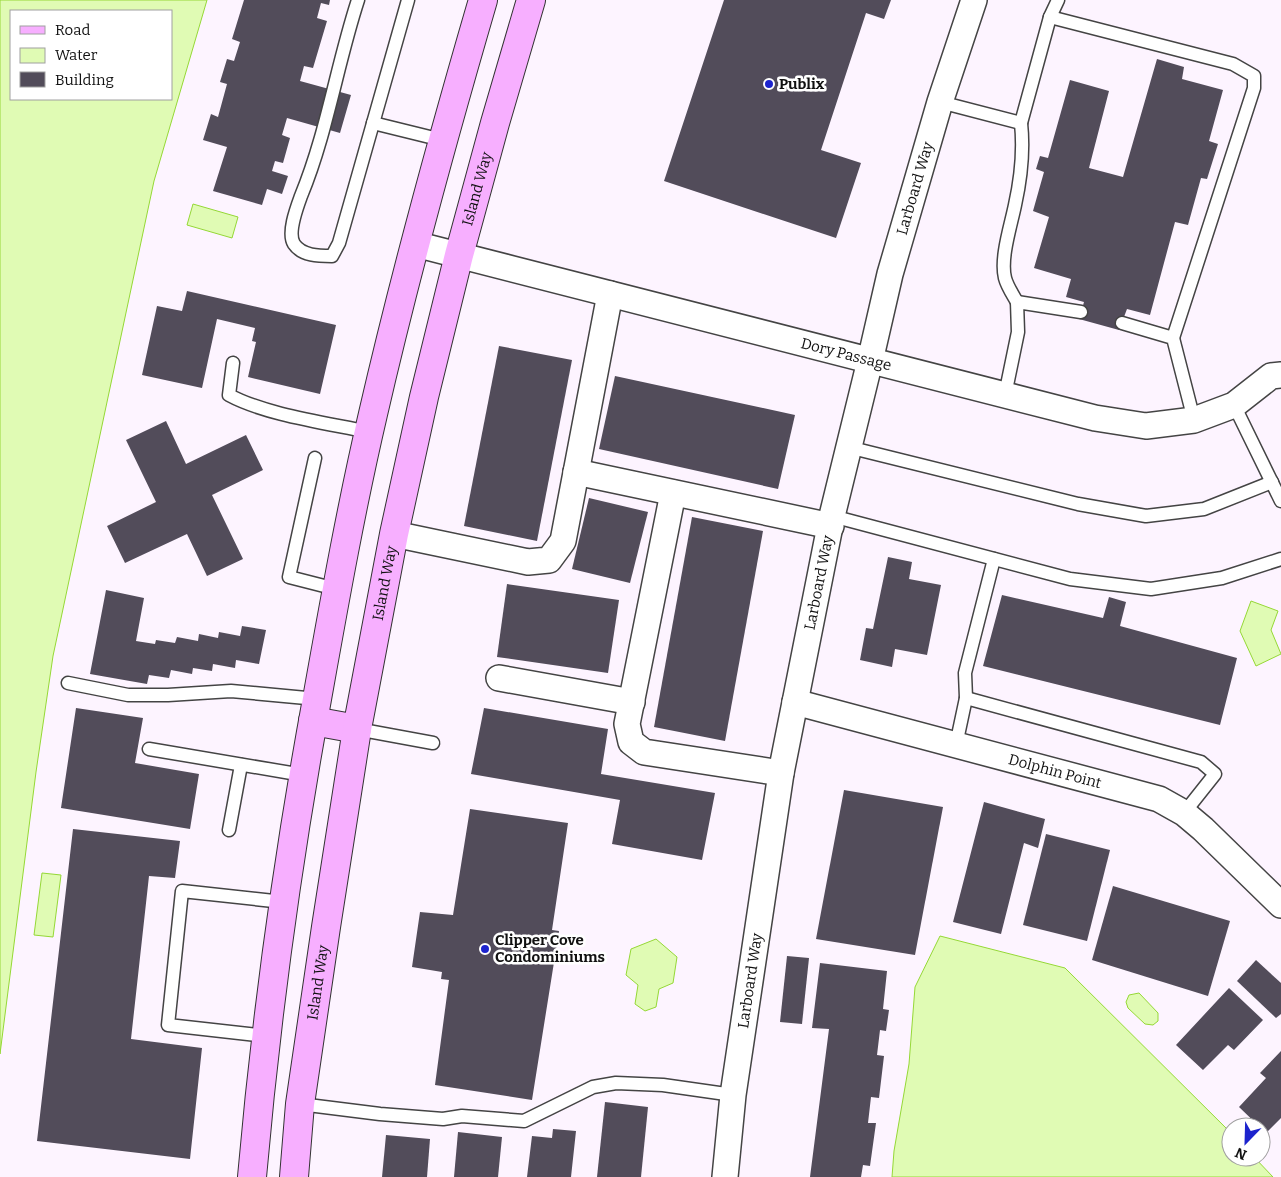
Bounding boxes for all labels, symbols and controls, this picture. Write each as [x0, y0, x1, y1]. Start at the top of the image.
legend [10, 10, 172, 100]
text: Road [55, 21, 90, 39]
text: Water [55, 46, 98, 64]
text: Building [55, 71, 114, 89]
place label: Publix [779, 75, 825, 93]
marker: Publix [763, 78, 775, 90]
street label: Larboard Way [893, 140, 937, 237]
street label: Island Way [458, 150, 496, 228]
street label: Dory Passage [799, 334, 893, 375]
street label: Larboard Way [801, 534, 837, 632]
street label: Island Way [369, 544, 401, 622]
street label: Dolphin Point [1006, 750, 1104, 792]
place label: Clipper Cove Condominiums [495, 931, 605, 966]
street label: Larboard Way [734, 932, 766, 1030]
marker: Clipper Cove Condominiums [479, 943, 491, 955]
street label: Island Way [303, 944, 332, 1021]
north arrow [1221, 1117, 1271, 1167]
text: N [1233, 1143, 1249, 1163]

